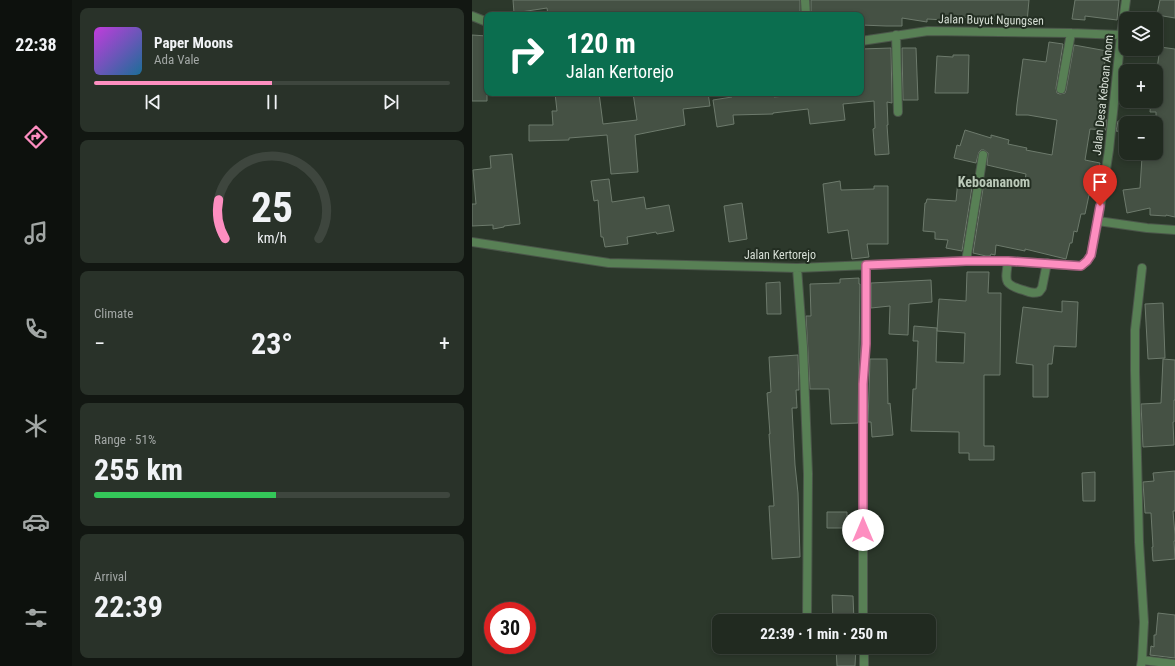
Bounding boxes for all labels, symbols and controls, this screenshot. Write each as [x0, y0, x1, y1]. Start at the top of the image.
street label: Jalan Buyut Ngungsen [938, 12, 1044, 28]
map controls [1119, 12, 1163, 160]
button: layers [1119, 12, 1163, 56]
text: 120 m [566, 27, 636, 60]
icon: right [500, 28, 552, 80]
text: 22:38 [15, 34, 57, 55]
text: Paper Moons [154, 34, 233, 52]
street label: Jalan Desa Keboan Anom [1090, 34, 1116, 156]
text: Ada Vale [154, 52, 199, 67]
text: Jalan Kertorejo [566, 61, 674, 82]
button: + [1119, 64, 1163, 108]
icon: previous [142, 91, 164, 113]
icon: pause [261, 91, 283, 113]
icon: next [380, 91, 402, 113]
button: − [1119, 116, 1163, 160]
icon: directions [22, 123, 50, 151]
pin [1083, 165, 1117, 206]
icon: arrive [1089, 171, 1111, 193]
district label: Keboananom [958, 174, 1030, 190]
text: 25 [251, 183, 293, 232]
icon: music [22, 219, 50, 247]
text: km/h [257, 230, 287, 246]
street label: Jalan Kertorejo [744, 248, 816, 262]
text: Climate [94, 306, 133, 321]
icon: phone [22, 315, 50, 343]
text: 23° [251, 326, 293, 361]
text: − [94, 331, 105, 356]
text: + [439, 331, 450, 356]
icon: climate [22, 412, 50, 440]
text: Range · 51% [94, 432, 156, 447]
text: 255 km [94, 452, 183, 487]
icon: car [22, 508, 50, 536]
position arrow [842, 509, 884, 551]
text: Arrival [94, 569, 127, 584]
text: 22:39 [94, 589, 163, 624]
speed limit sign: 30 [484, 602, 536, 654]
icon: filters [22, 604, 50, 632]
text: 22:39 · 1 min · 250 m [760, 625, 888, 643]

